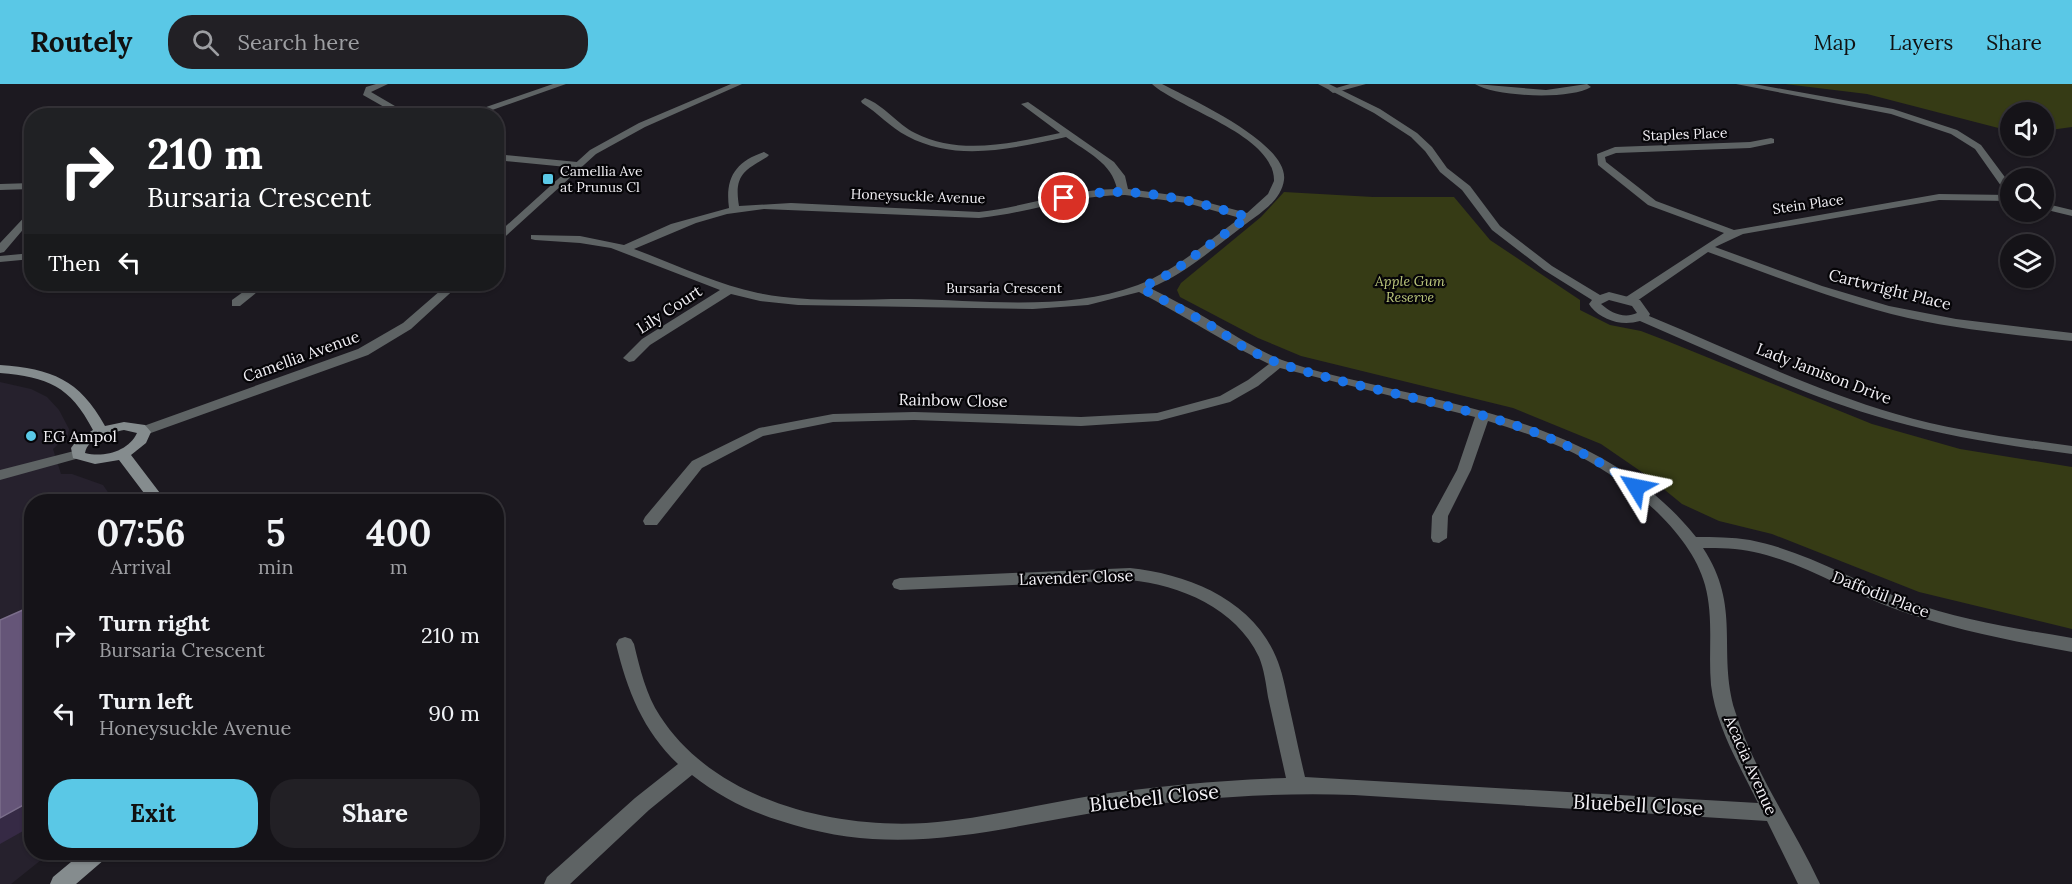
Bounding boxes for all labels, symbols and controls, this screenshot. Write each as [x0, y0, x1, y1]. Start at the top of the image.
search box [168, 15, 588, 69]
text: Routely [30, 24, 132, 60]
icon: search [189, 26, 222, 59]
text: Search here [237, 28, 360, 56]
text: Map [1813, 29, 1856, 56]
text: Layers [1889, 29, 1953, 56]
text: Share [1986, 29, 2042, 56]
map controls [2000, 102, 2054, 288]
button: sound [2000, 102, 2054, 156]
street label: Staples Place [1642, 124, 1728, 144]
text: 210 m [147, 127, 263, 181]
icon: right [48, 132, 126, 210]
place label: Camellia Ave at Prunus Cl [560, 162, 643, 196]
button: search [2000, 168, 2054, 222]
marker: Camellia Ave at Prunus Cl [541, 172, 555, 186]
pin [1038, 172, 1089, 223]
text: Bursaria Crescent [147, 180, 371, 214]
icon: arrive [1047, 181, 1080, 214]
street label: Honeysuckle Avenue [850, 185, 986, 207]
street label: Stein Place [1771, 190, 1845, 218]
button: layers [2000, 234, 2054, 288]
icon: left [113, 246, 146, 279]
text: Then [48, 249, 101, 277]
street label: Cartwright Place [1827, 264, 1954, 314]
park label: Apple Gum Reserve [1374, 272, 1446, 306]
street label: Bursaria Crescent [946, 279, 1063, 297]
street label: Lily Court [633, 280, 706, 338]
street label: Camellia Avenue [240, 326, 362, 386]
street label: Lady Jamison Drive [1753, 338, 1895, 408]
street label: Rainbow Close [898, 389, 1008, 411]
place label: EG Ampol [43, 426, 117, 446]
marker: EG Ampol [24, 429, 38, 443]
position arrow [1604, 455, 1668, 519]
text: 07:56 [96, 510, 185, 556]
text: 5 [266, 510, 285, 556]
text: 400 [366, 510, 432, 556]
text: Arrival [110, 554, 172, 579]
text: min [258, 554, 294, 579]
text: m [390, 554, 408, 579]
street label: Lavender Close [1018, 565, 1134, 589]
street label: Daffodil Place [1830, 566, 1933, 622]
text: Turn right [99, 609, 210, 637]
icon: right [48, 619, 81, 652]
text: 210 m [421, 621, 480, 649]
text: Bursaria Crescent [99, 637, 265, 662]
text: Turn left [99, 687, 193, 715]
icon: left [48, 697, 81, 730]
text: 90 m [428, 699, 480, 727]
street label: Acacia Avenue [1720, 711, 1782, 818]
text: Honeysuckle Avenue [99, 715, 291, 740]
street label: Bluebell Close [1088, 778, 1220, 817]
button: Exit [48, 779, 258, 848]
button: Share [270, 779, 480, 848]
street label: Bluebell Close [1572, 789, 1704, 820]

